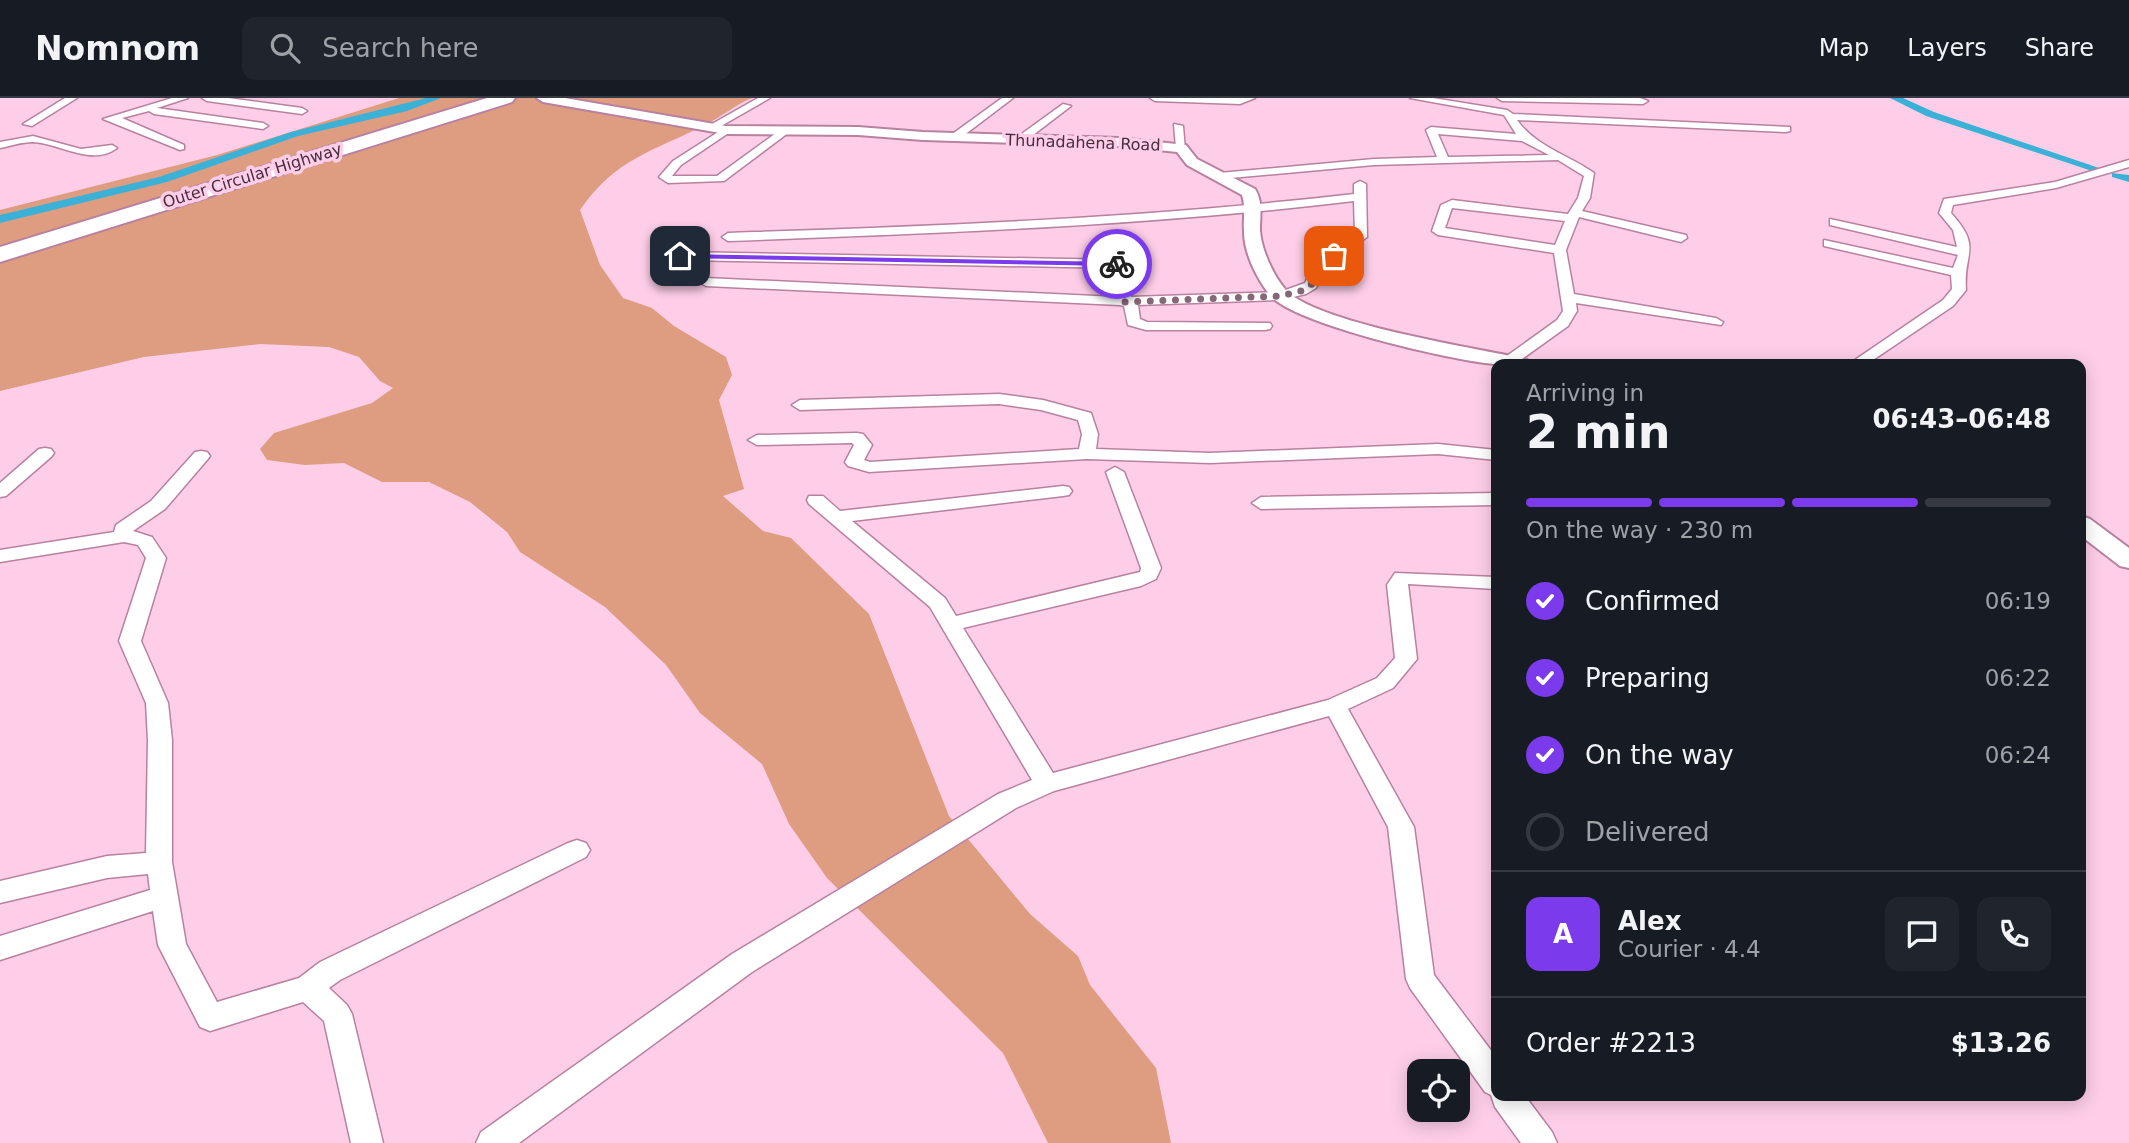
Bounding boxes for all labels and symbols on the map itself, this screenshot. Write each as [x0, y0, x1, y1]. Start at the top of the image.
street label: Thunadahena Road [1004, 130, 1161, 155]
street label: Outer Circular Highway [160, 139, 344, 212]
pin [650, 226, 710, 286]
pin [1304, 226, 1364, 286]
courier [1082, 229, 1152, 299]

